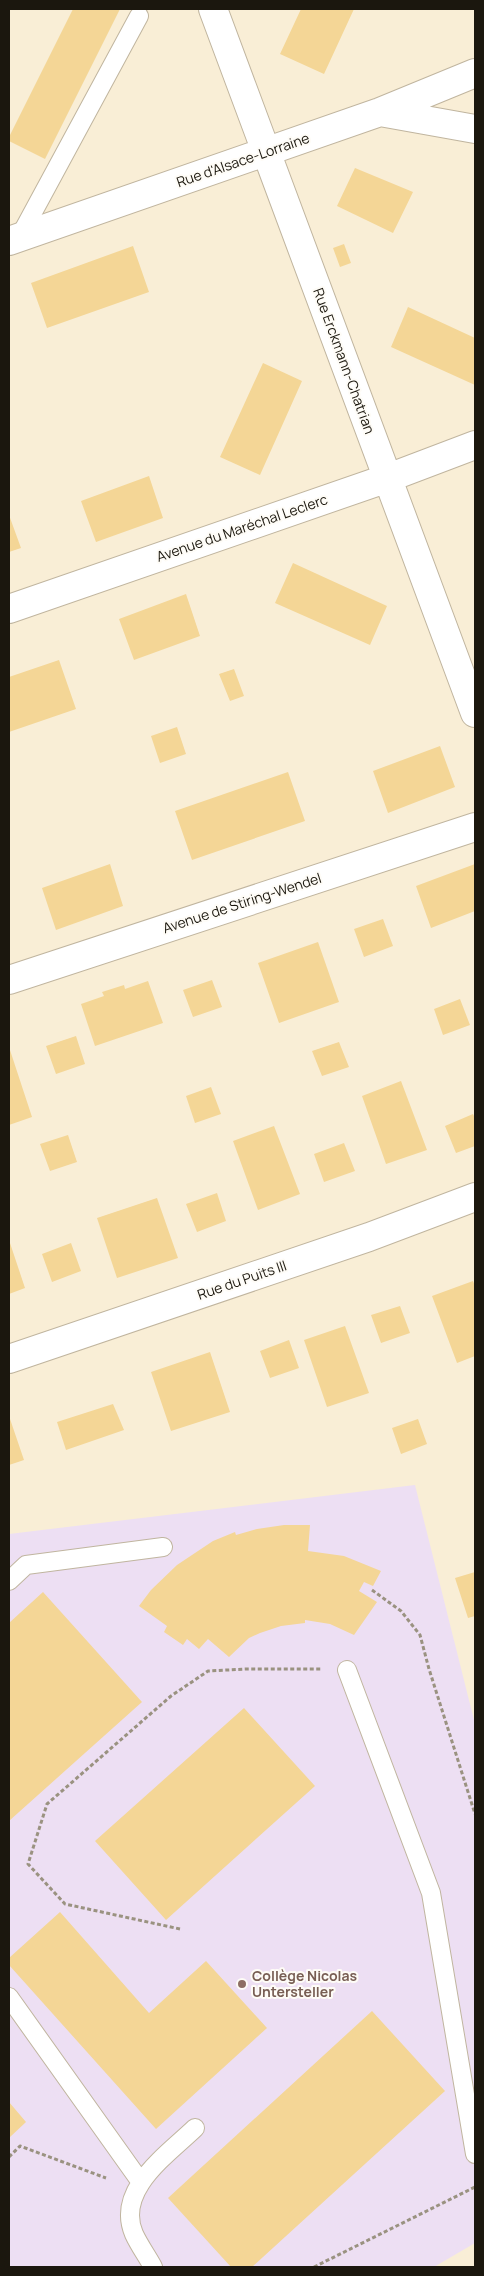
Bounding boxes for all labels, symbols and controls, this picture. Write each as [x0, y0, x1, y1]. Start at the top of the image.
street label: Rue d'Alsace-Lorraine [174, 128, 312, 191]
street label: Rue Erckmann-Chatrian [309, 285, 380, 436]
street label: Avenue du Maréchal Leclerc [154, 489, 330, 566]
street label: Avenue de Stiring-Wendel [160, 868, 324, 937]
street label: Rue du Puits III [195, 1255, 289, 1304]
place label: Collège Nicolas Untersteller [252, 1966, 358, 2001]
marker: Collège Nicolas Untersteller [236, 1978, 248, 1990]

